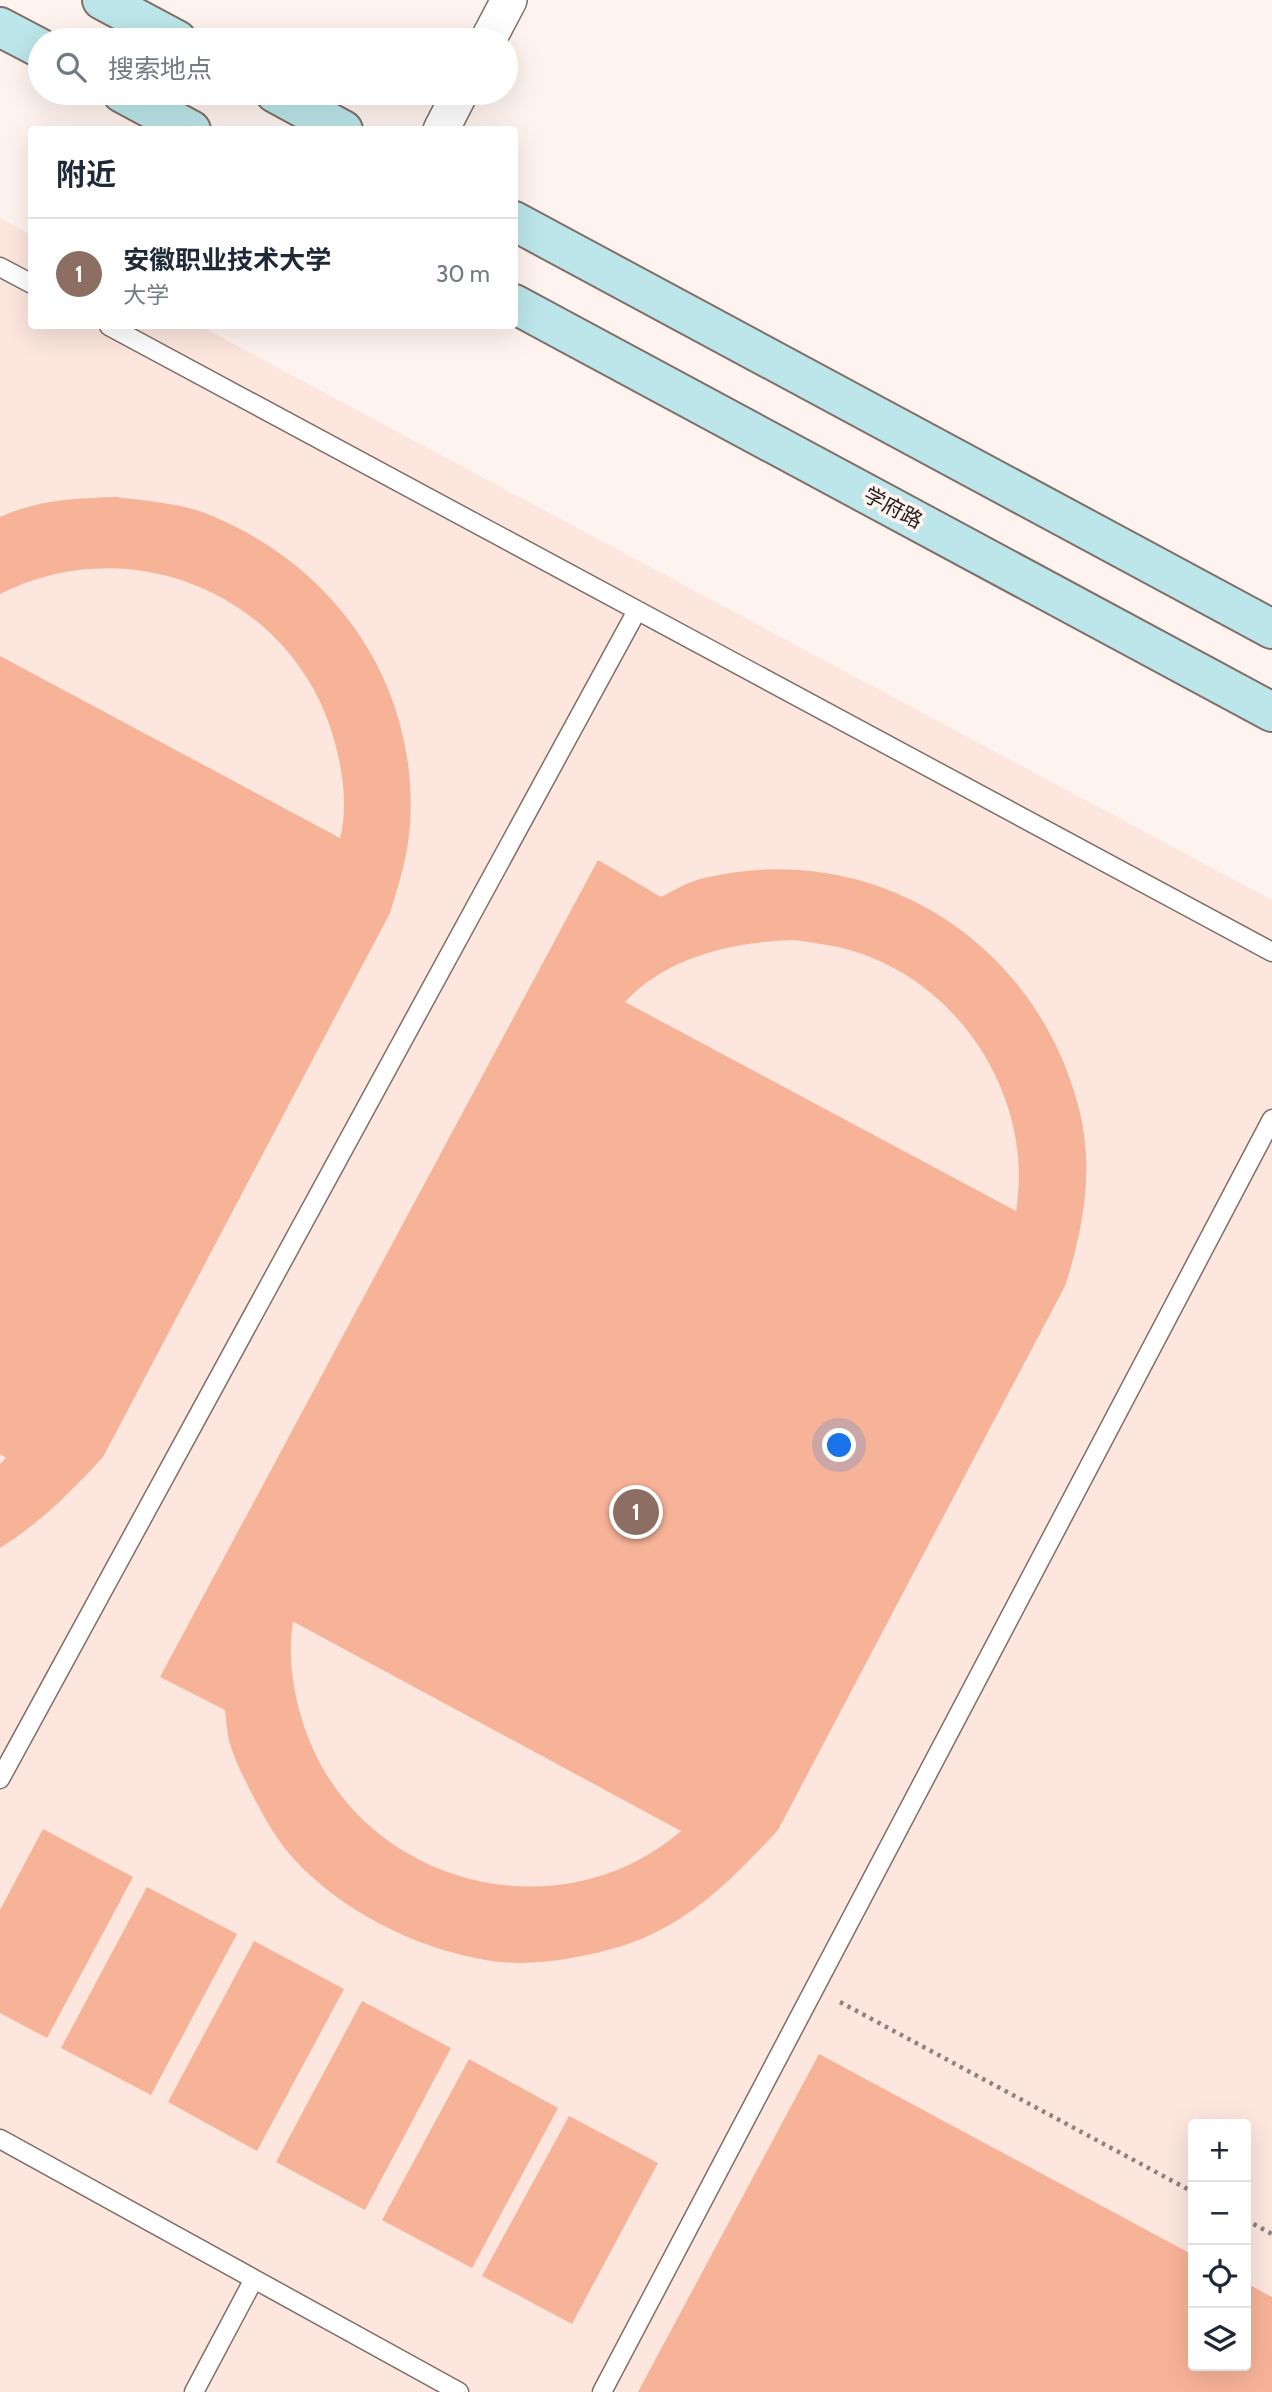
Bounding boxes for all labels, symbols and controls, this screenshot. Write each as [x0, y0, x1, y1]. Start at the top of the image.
search box [28, 28, 518, 105]
icon: search [52, 48, 90, 86]
text: 搜索地点 [108, 53, 212, 85]
text: 附近 [56, 156, 116, 193]
text: 安徽职业技术大学 [123, 244, 331, 276]
text: 1 [75, 260, 83, 288]
text: 30 m [436, 260, 490, 288]
text: 大学 [123, 281, 169, 309]
street label: 学府路 [860, 482, 927, 533]
your location [822, 1428, 856, 1462]
pin: 1 [613, 1486, 659, 1538]
map controls [1188, 2119, 1251, 2371]
button: + [1188, 2119, 1251, 2182]
button: − [1188, 2182, 1251, 2245]
button: locate [1188, 2245, 1251, 2308]
button: layers [1188, 2308, 1251, 2371]

